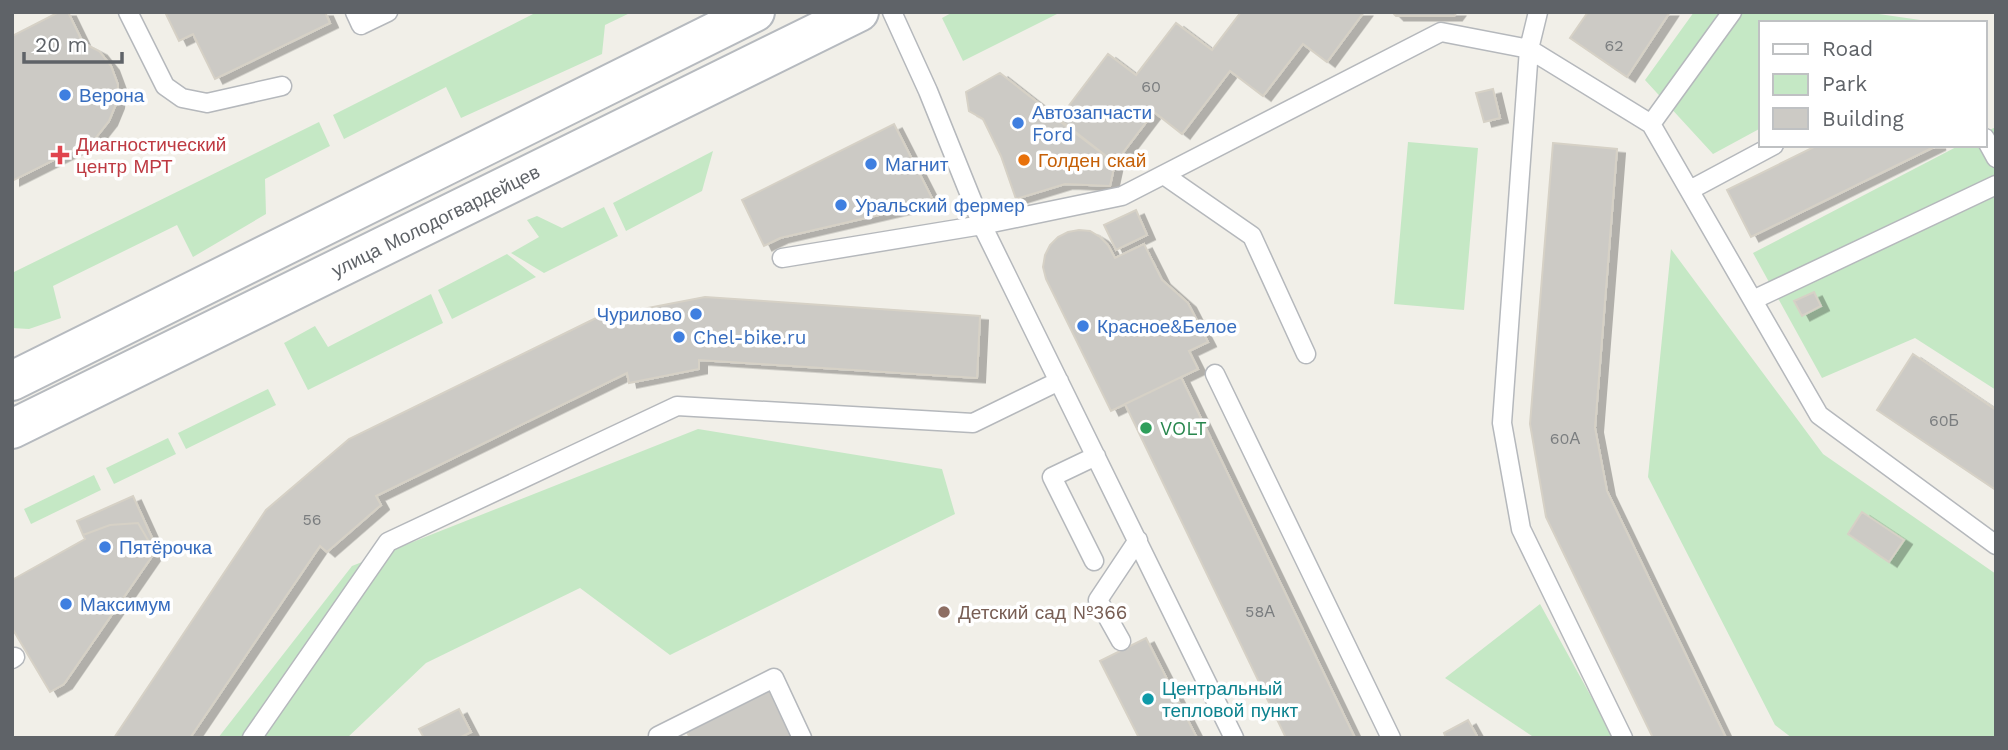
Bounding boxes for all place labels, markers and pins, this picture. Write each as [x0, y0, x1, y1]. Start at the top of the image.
place label: Верона [79, 84, 145, 107]
marker: Верона [57, 87, 73, 103]
place label: Автозапчасти Ford [1032, 101, 1152, 146]
marker: Автозапчасти Ford [1010, 115, 1026, 131]
place label: Диагностический центр МРТ [76, 133, 226, 178]
marker: Диагностический центр МРТ [50, 145, 70, 165]
place label: Голден скай [1038, 149, 1146, 172]
marker: Голден скай [1016, 152, 1032, 168]
place label: Магнит [885, 153, 949, 176]
marker: Магнит [863, 156, 879, 172]
place label: Уральский фермер [855, 194, 1025, 217]
marker: Уральский фермер [833, 197, 849, 213]
place label: Чурилово [597, 303, 682, 326]
marker: Чурилово [688, 306, 704, 322]
place label: Красное&Белое [1097, 315, 1237, 338]
marker: Красное&Белое [1075, 318, 1091, 334]
place label: Chel-bike.ru [693, 326, 806, 349]
marker: Chel-bike.ru [671, 329, 687, 345]
place label: VOLT [1160, 417, 1207, 440]
marker: VOLT [1138, 420, 1154, 436]
place label: Пятёрочка [119, 536, 213, 559]
marker: Пятёрочка [97, 539, 113, 555]
place label: Максимум [80, 593, 171, 616]
marker: Максимум [58, 596, 74, 612]
place label: Детский сад №366 [958, 601, 1127, 624]
marker: Детский сад №366 [936, 604, 952, 620]
place label: Центральный тепловой пункт [1162, 677, 1299, 722]
marker: Центральный тепловой пункт [1140, 691, 1156, 707]

